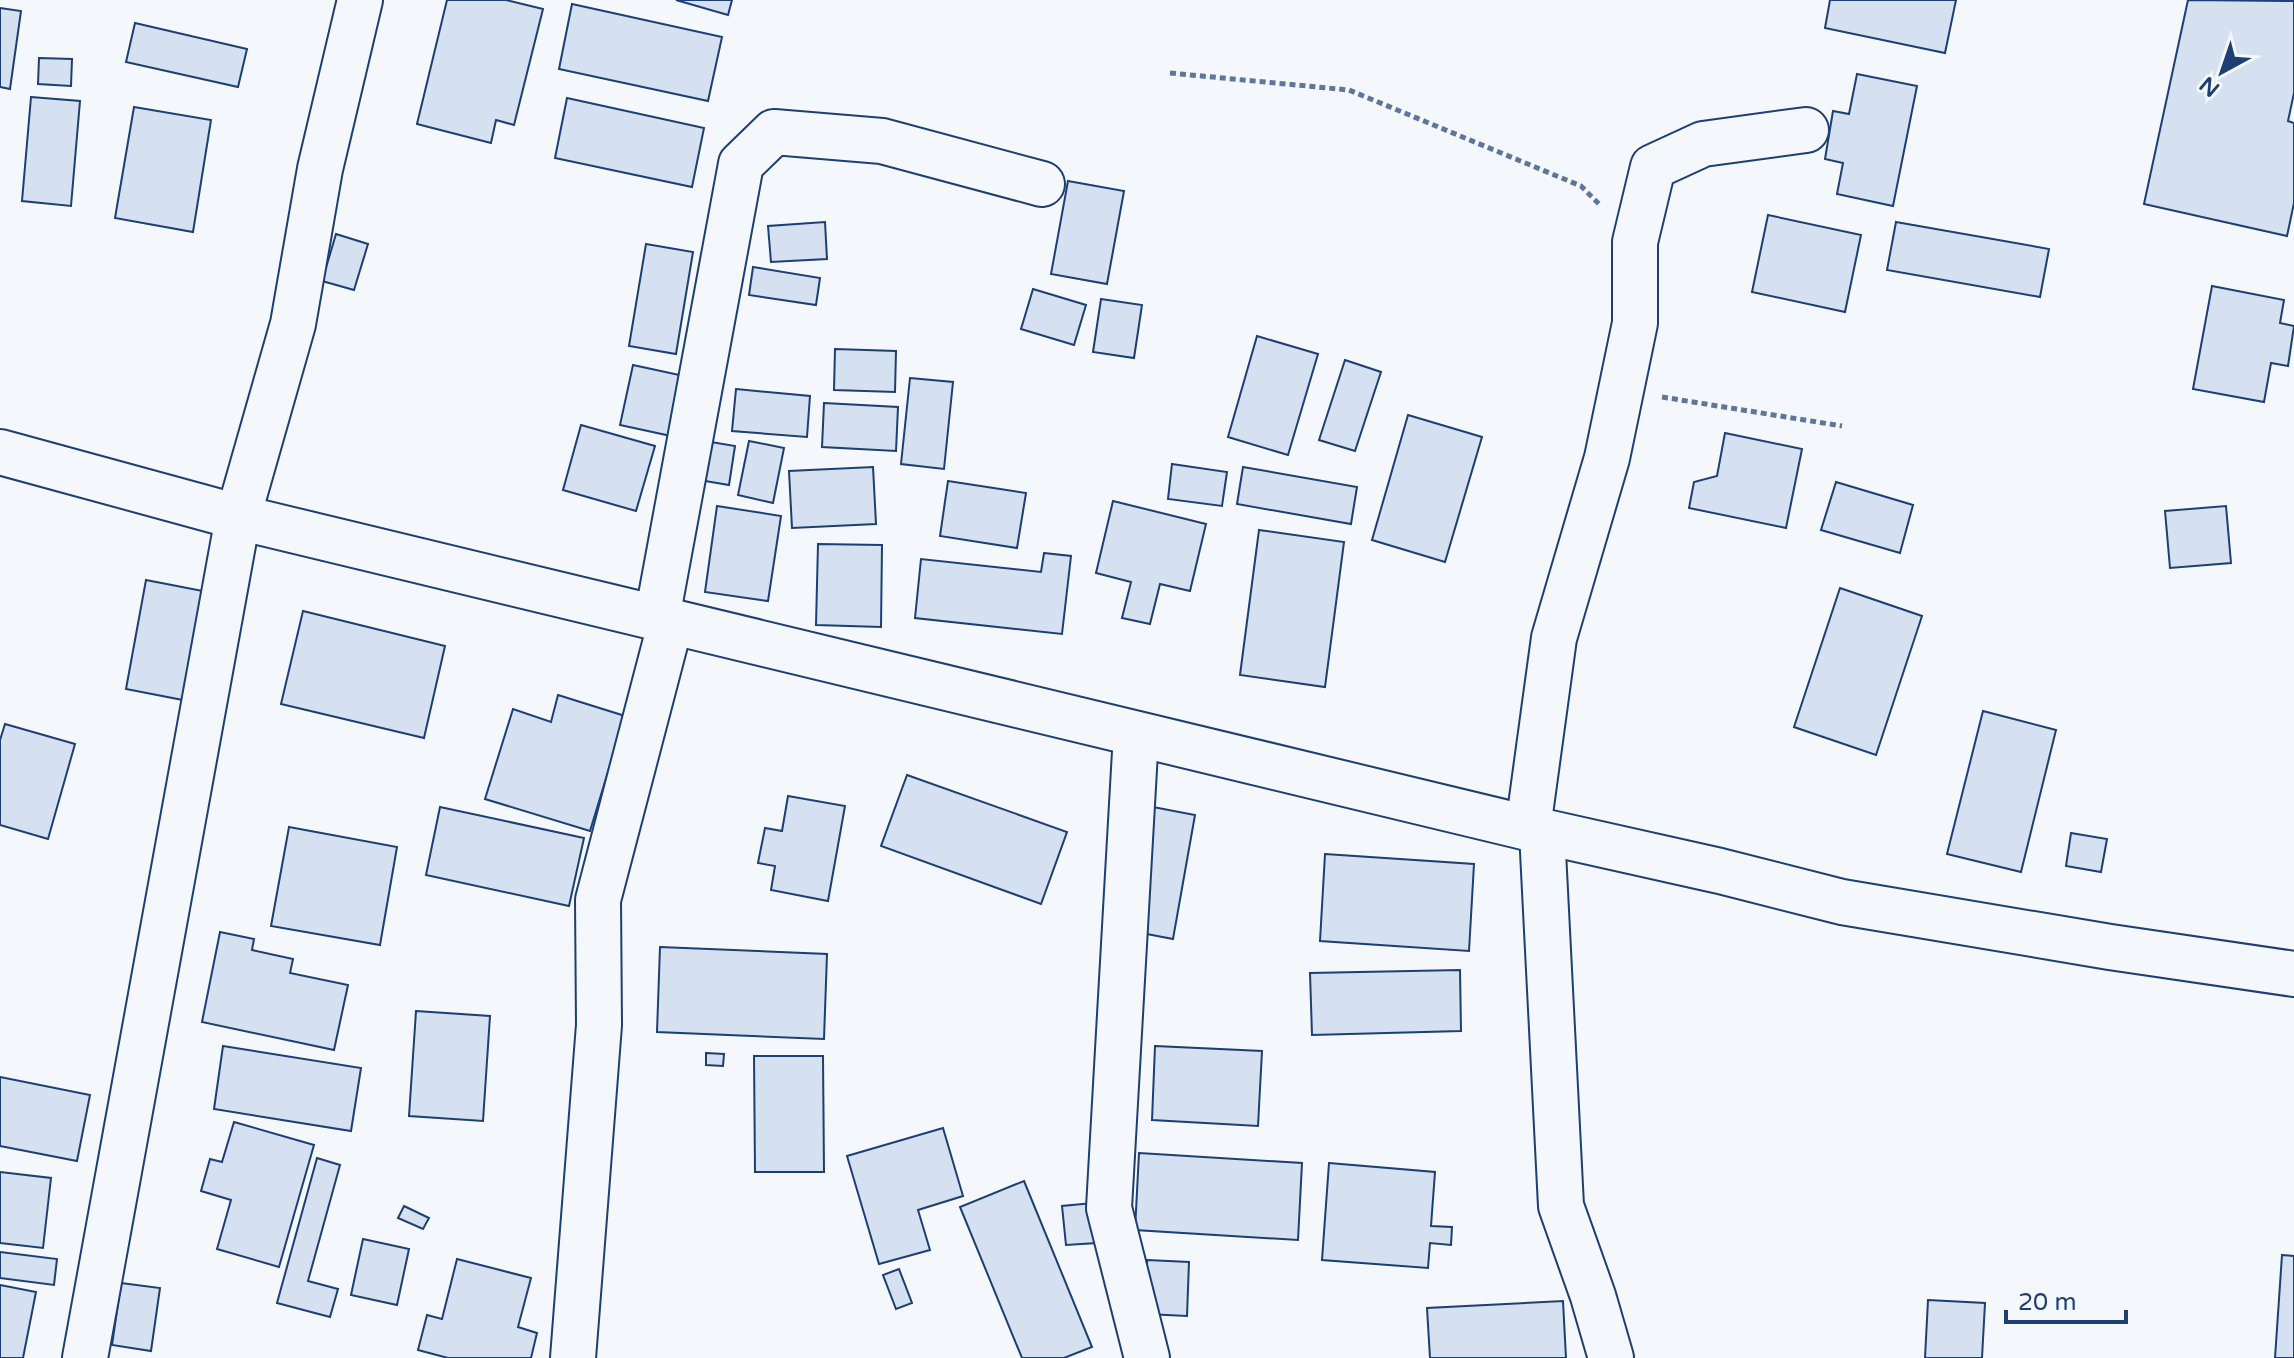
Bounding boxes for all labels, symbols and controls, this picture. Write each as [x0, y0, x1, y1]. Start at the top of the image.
north arrow [2182, 32, 2262, 112]
text: N [2195, 71, 2225, 102]
scale bar [2006, 1274, 2126, 1324]
text: 20 m [2018, 1288, 2076, 1317]

